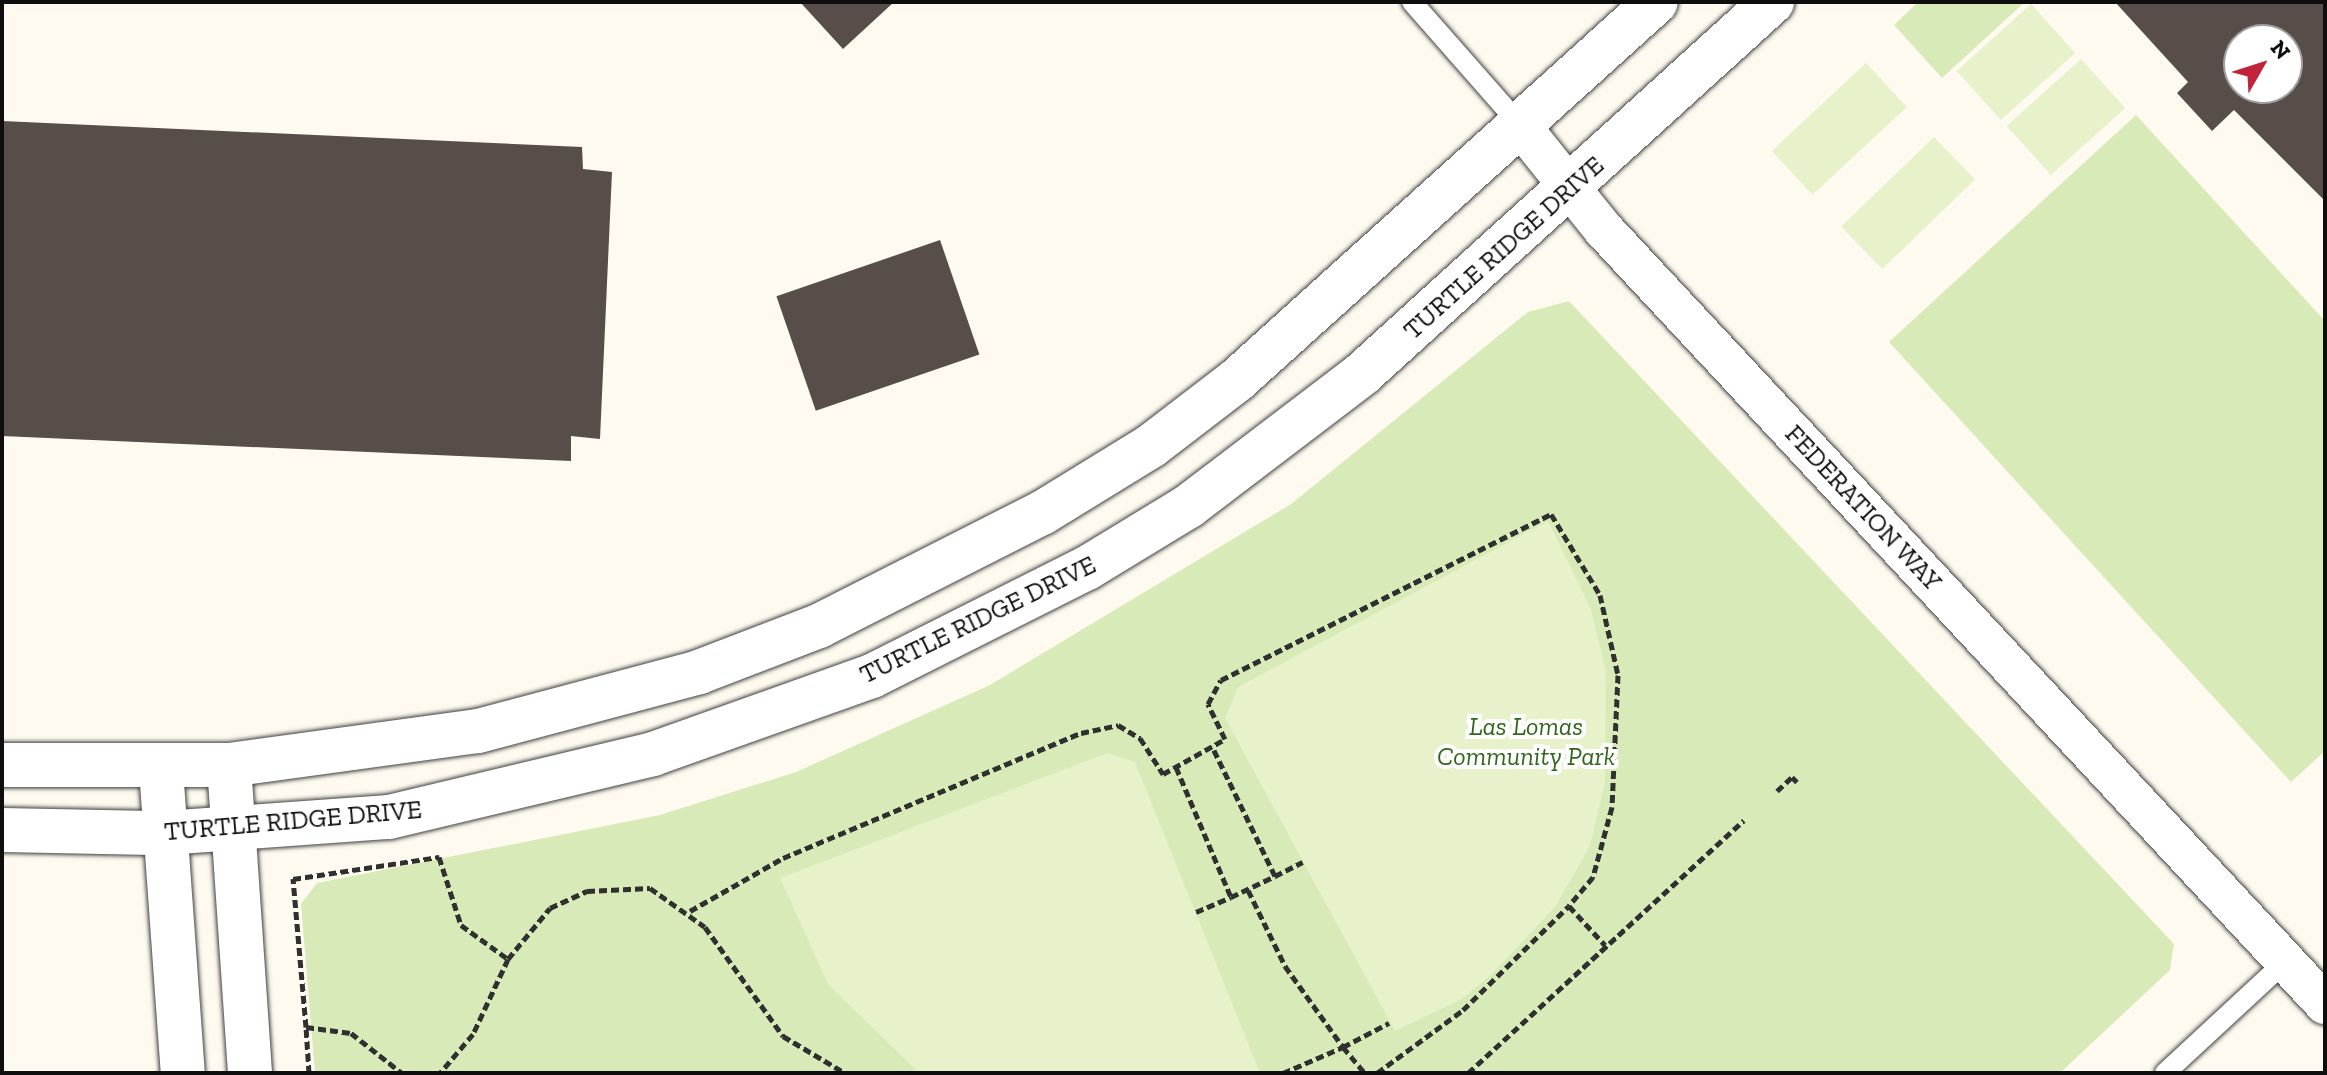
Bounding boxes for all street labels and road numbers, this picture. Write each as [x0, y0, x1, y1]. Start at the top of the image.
street label: TURTLE RIDGE DRIVE [1397, 150, 1611, 346]
street label: FEDERATION WAY [1778, 418, 1948, 598]
street label: TURTLE RIDGE DRIVE [855, 549, 1101, 691]
street label: TURTLE RIDGE DRIVE [163, 794, 423, 848]

